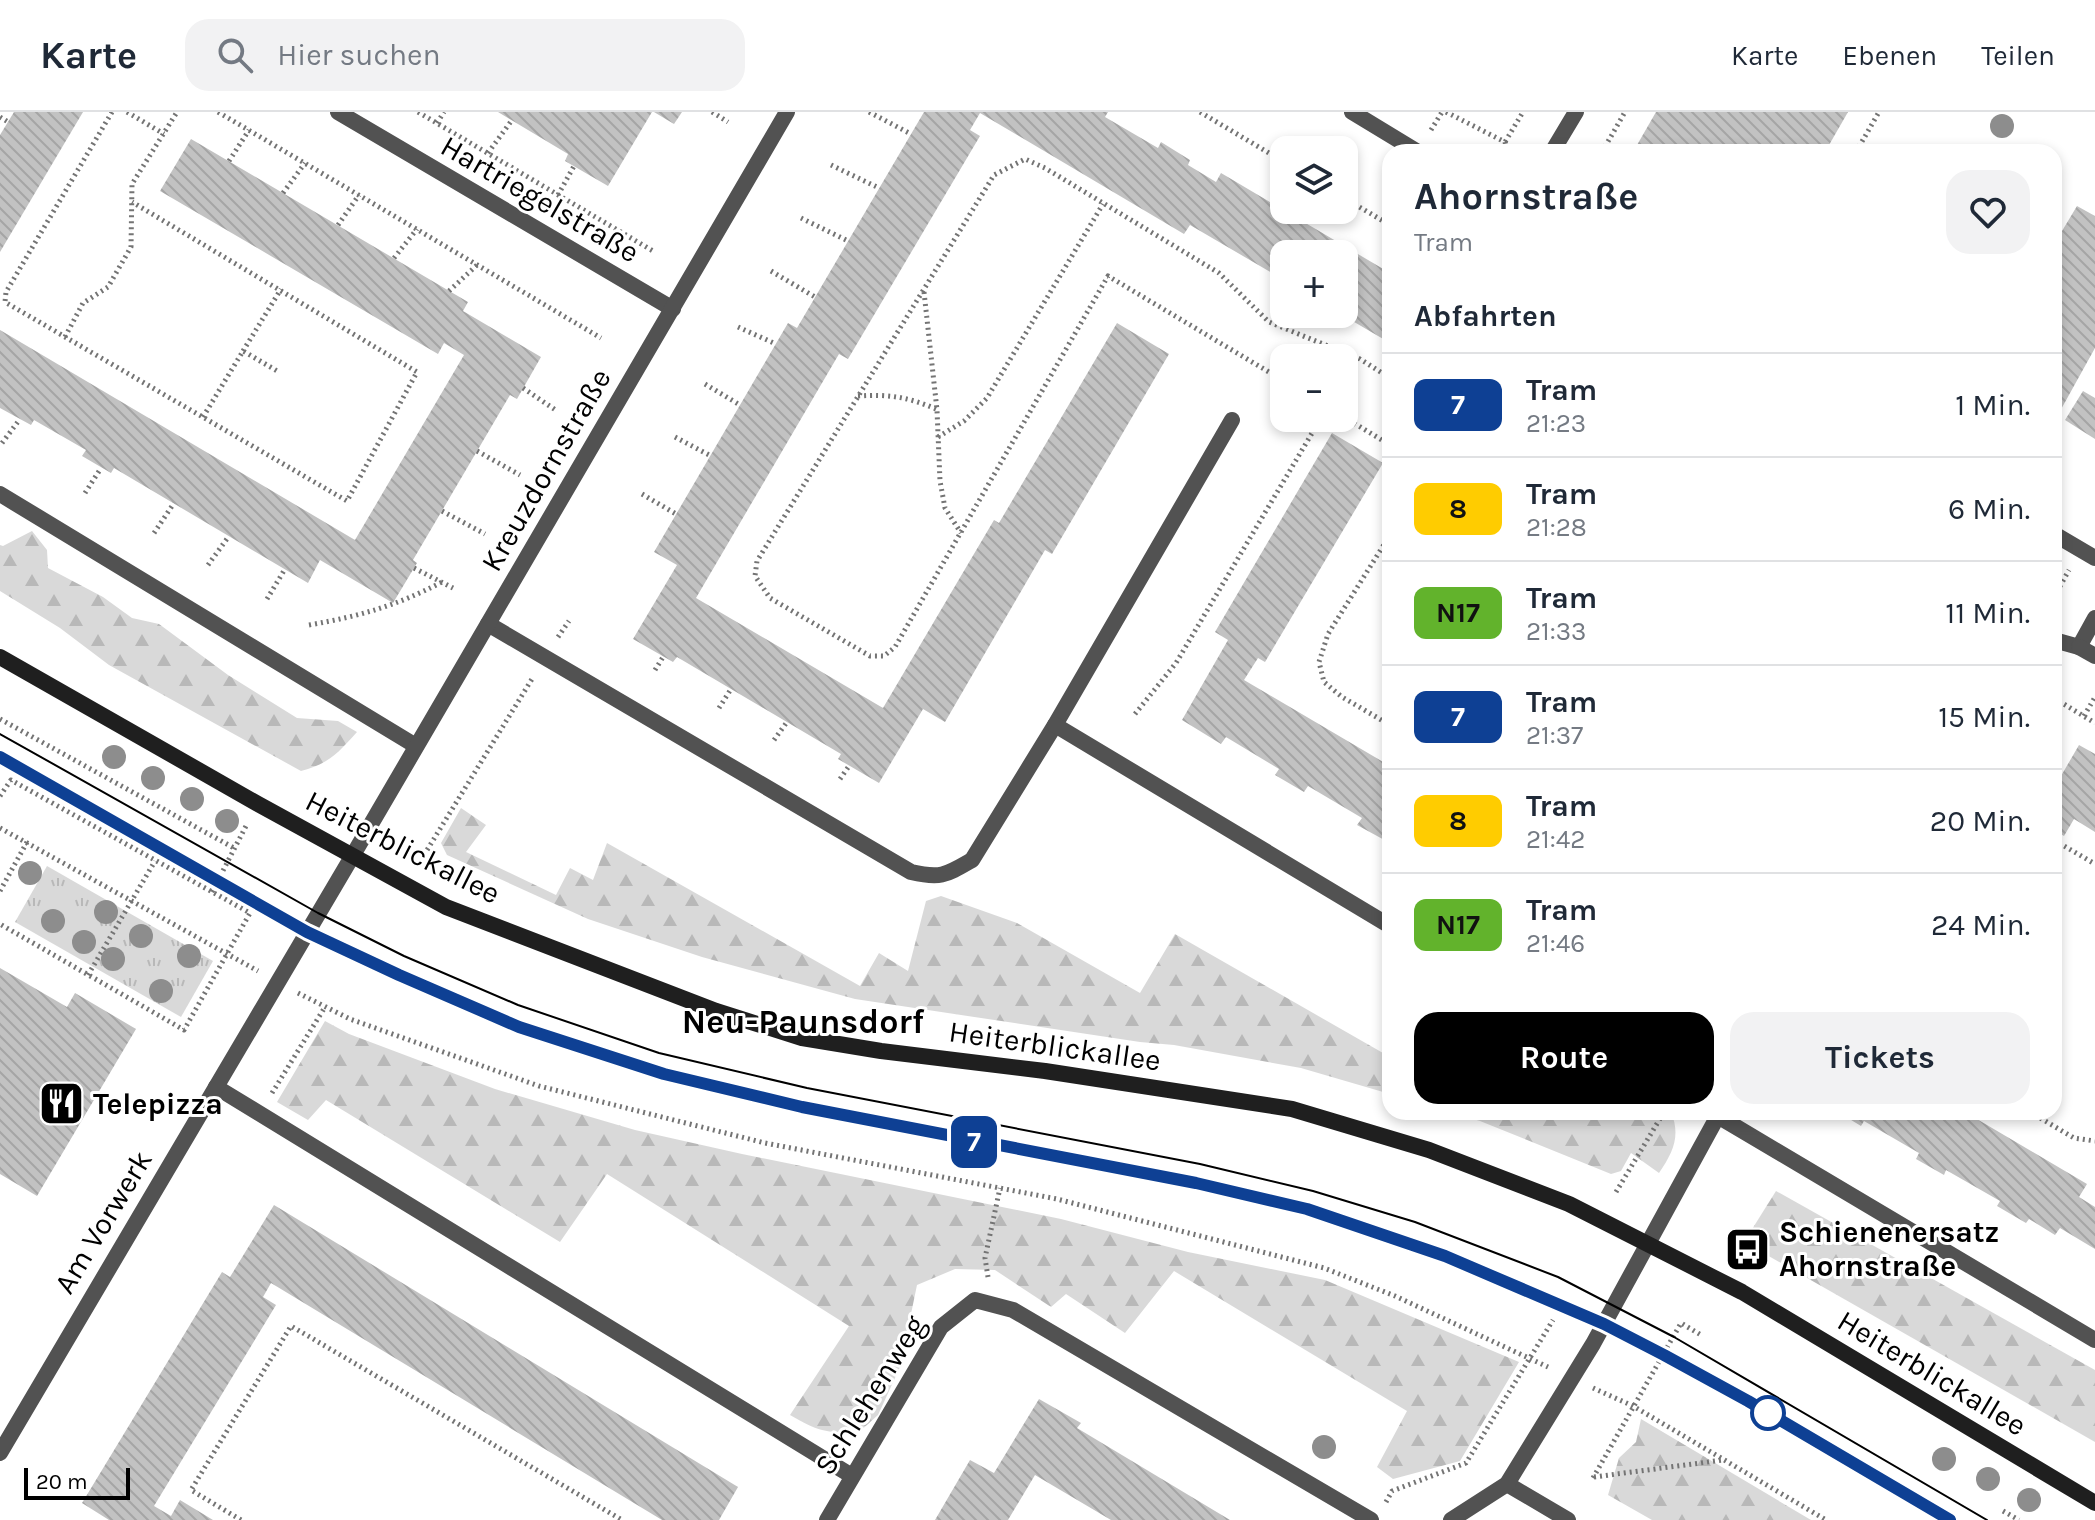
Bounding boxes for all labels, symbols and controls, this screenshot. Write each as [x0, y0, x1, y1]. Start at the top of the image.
search box [185, 19, 745, 91]
text: Karte [40, 33, 137, 78]
icon: search [213, 33, 257, 77]
text: Hier suchen [277, 37, 441, 73]
text: Karte [1731, 39, 1798, 72]
text: Ebenen [1842, 39, 1937, 72]
text: Teilen [1981, 39, 2055, 72]
street label: Hartriegelstraße [435, 128, 645, 270]
map controls [1270, 136, 1358, 432]
button: layers [1270, 136, 1358, 224]
button: heart [1946, 170, 2030, 254]
text: Ahornstraße [1414, 174, 1639, 219]
text: Tram [1414, 227, 1473, 258]
button: + [1270, 240, 1358, 328]
text: Abfahrten [1414, 298, 1557, 334]
button: − [1270, 344, 1358, 432]
street label: Kreuzdornstraße [473, 362, 619, 578]
text: Tram [1526, 372, 1597, 408]
text: 1 Min. [1955, 387, 2030, 423]
text: 7 [1451, 388, 1465, 421]
text: 21:23 [1526, 408, 1586, 439]
text: Tram [1526, 476, 1597, 512]
text: 6 Min. [1948, 491, 2030, 527]
text: 8 [1449, 492, 1467, 525]
text: 21:28 [1526, 512, 1587, 543]
text: Tram [1526, 580, 1597, 616]
text: 11 Min. [1945, 595, 2030, 631]
text: N17 [1436, 596, 1480, 629]
text: 21:33 [1526, 616, 1586, 647]
text: Tram [1526, 684, 1597, 720]
text: 15 Min. [1938, 699, 2030, 735]
text: 7 [1451, 700, 1465, 733]
text: 21:37 [1526, 720, 1583, 751]
street label: Heiterblickallee [300, 782, 506, 912]
text: Tram [1526, 788, 1597, 824]
text: 20 Min. [1930, 803, 2030, 839]
text: 8 [1449, 804, 1467, 837]
text: 21:42 [1526, 824, 1585, 855]
text: Tram [1526, 892, 1597, 928]
text: 24 Min. [1931, 907, 2030, 943]
text: N17 [1436, 908, 1480, 941]
text: 21:46 [1526, 928, 1585, 959]
district label: Neu-Paunsdorf [682, 1002, 925, 1042]
button: Route [1414, 1012, 1714, 1104]
button: Tickets [1730, 1012, 2030, 1104]
street label: Heiterblickallee [947, 1013, 1163, 1079]
restaurant icon: Telepizza [38, 1080, 86, 1128]
place label: Telepizza [93, 1086, 223, 1122]
line badge: 7 [948, 1116, 1000, 1168]
text: 7 [967, 1125, 981, 1158]
street label: Am Vorwerk [46, 1144, 160, 1300]
place label: Schienenersatz Ahornstraße [1779, 1214, 1999, 1284]
bus stop icon: Schienenersatz Ahornstraße [1724, 1225, 1772, 1273]
street label: Heiterblickallee [1831, 1303, 2033, 1443]
street label: Schlehenweg [807, 1309, 933, 1481]
unlabelled marker [1751, 1396, 1785, 1430]
scale bar [24, 1464, 130, 1500]
text: 20 m [36, 1469, 88, 1495]

